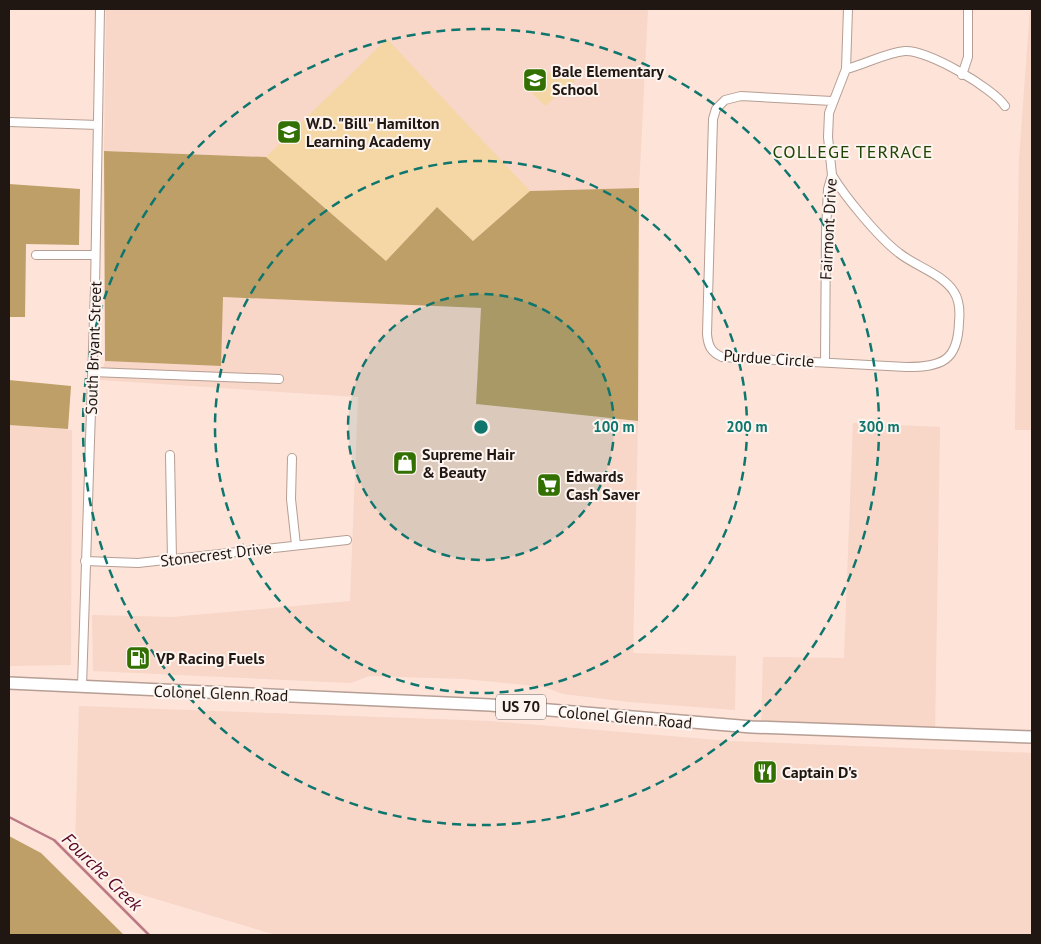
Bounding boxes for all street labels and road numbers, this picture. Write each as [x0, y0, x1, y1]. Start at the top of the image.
street label: Fairmont Drive [815, 178, 841, 280]
street label: South Bryant Street [81, 280, 105, 415]
street label: Purdue Circle [723, 345, 815, 371]
street label: Stonecrest Drive [159, 537, 273, 571]
street label: Colonel Glenn Road [153, 681, 289, 705]
road number: US 70 [496, 694, 546, 720]
street label: Colonel Glenn Road [557, 701, 693, 733]

